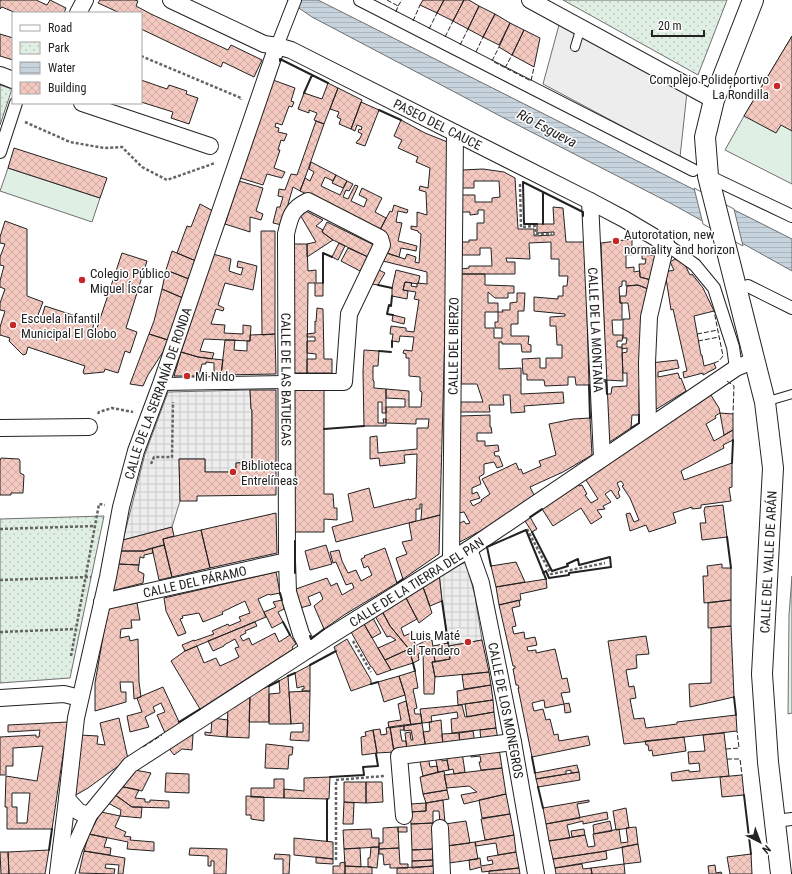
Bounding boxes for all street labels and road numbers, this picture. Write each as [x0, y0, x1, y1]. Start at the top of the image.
street label: PASEO DEL CAUCE [391, 96, 484, 153]
street label: CALLE DE LA MONTAÑA [585, 267, 607, 393]
street label: CALLE DEL BIERZO [446, 297, 461, 395]
street label: CALLE DE LA SERRANÍA DE RONDA [122, 305, 195, 481]
street label: CALLE DE LAS BATUECAS [278, 313, 294, 446]
street label: CALLE DEL VALLE DE ARÁN [757, 490, 780, 634]
street label: CALLE DE LA TIERRA DEL PAN [347, 534, 487, 630]
street label: CALLE DEL PÁRAMO [142, 563, 248, 601]
street label: CALLE DE LOS MONEGROS [485, 641, 526, 780]

